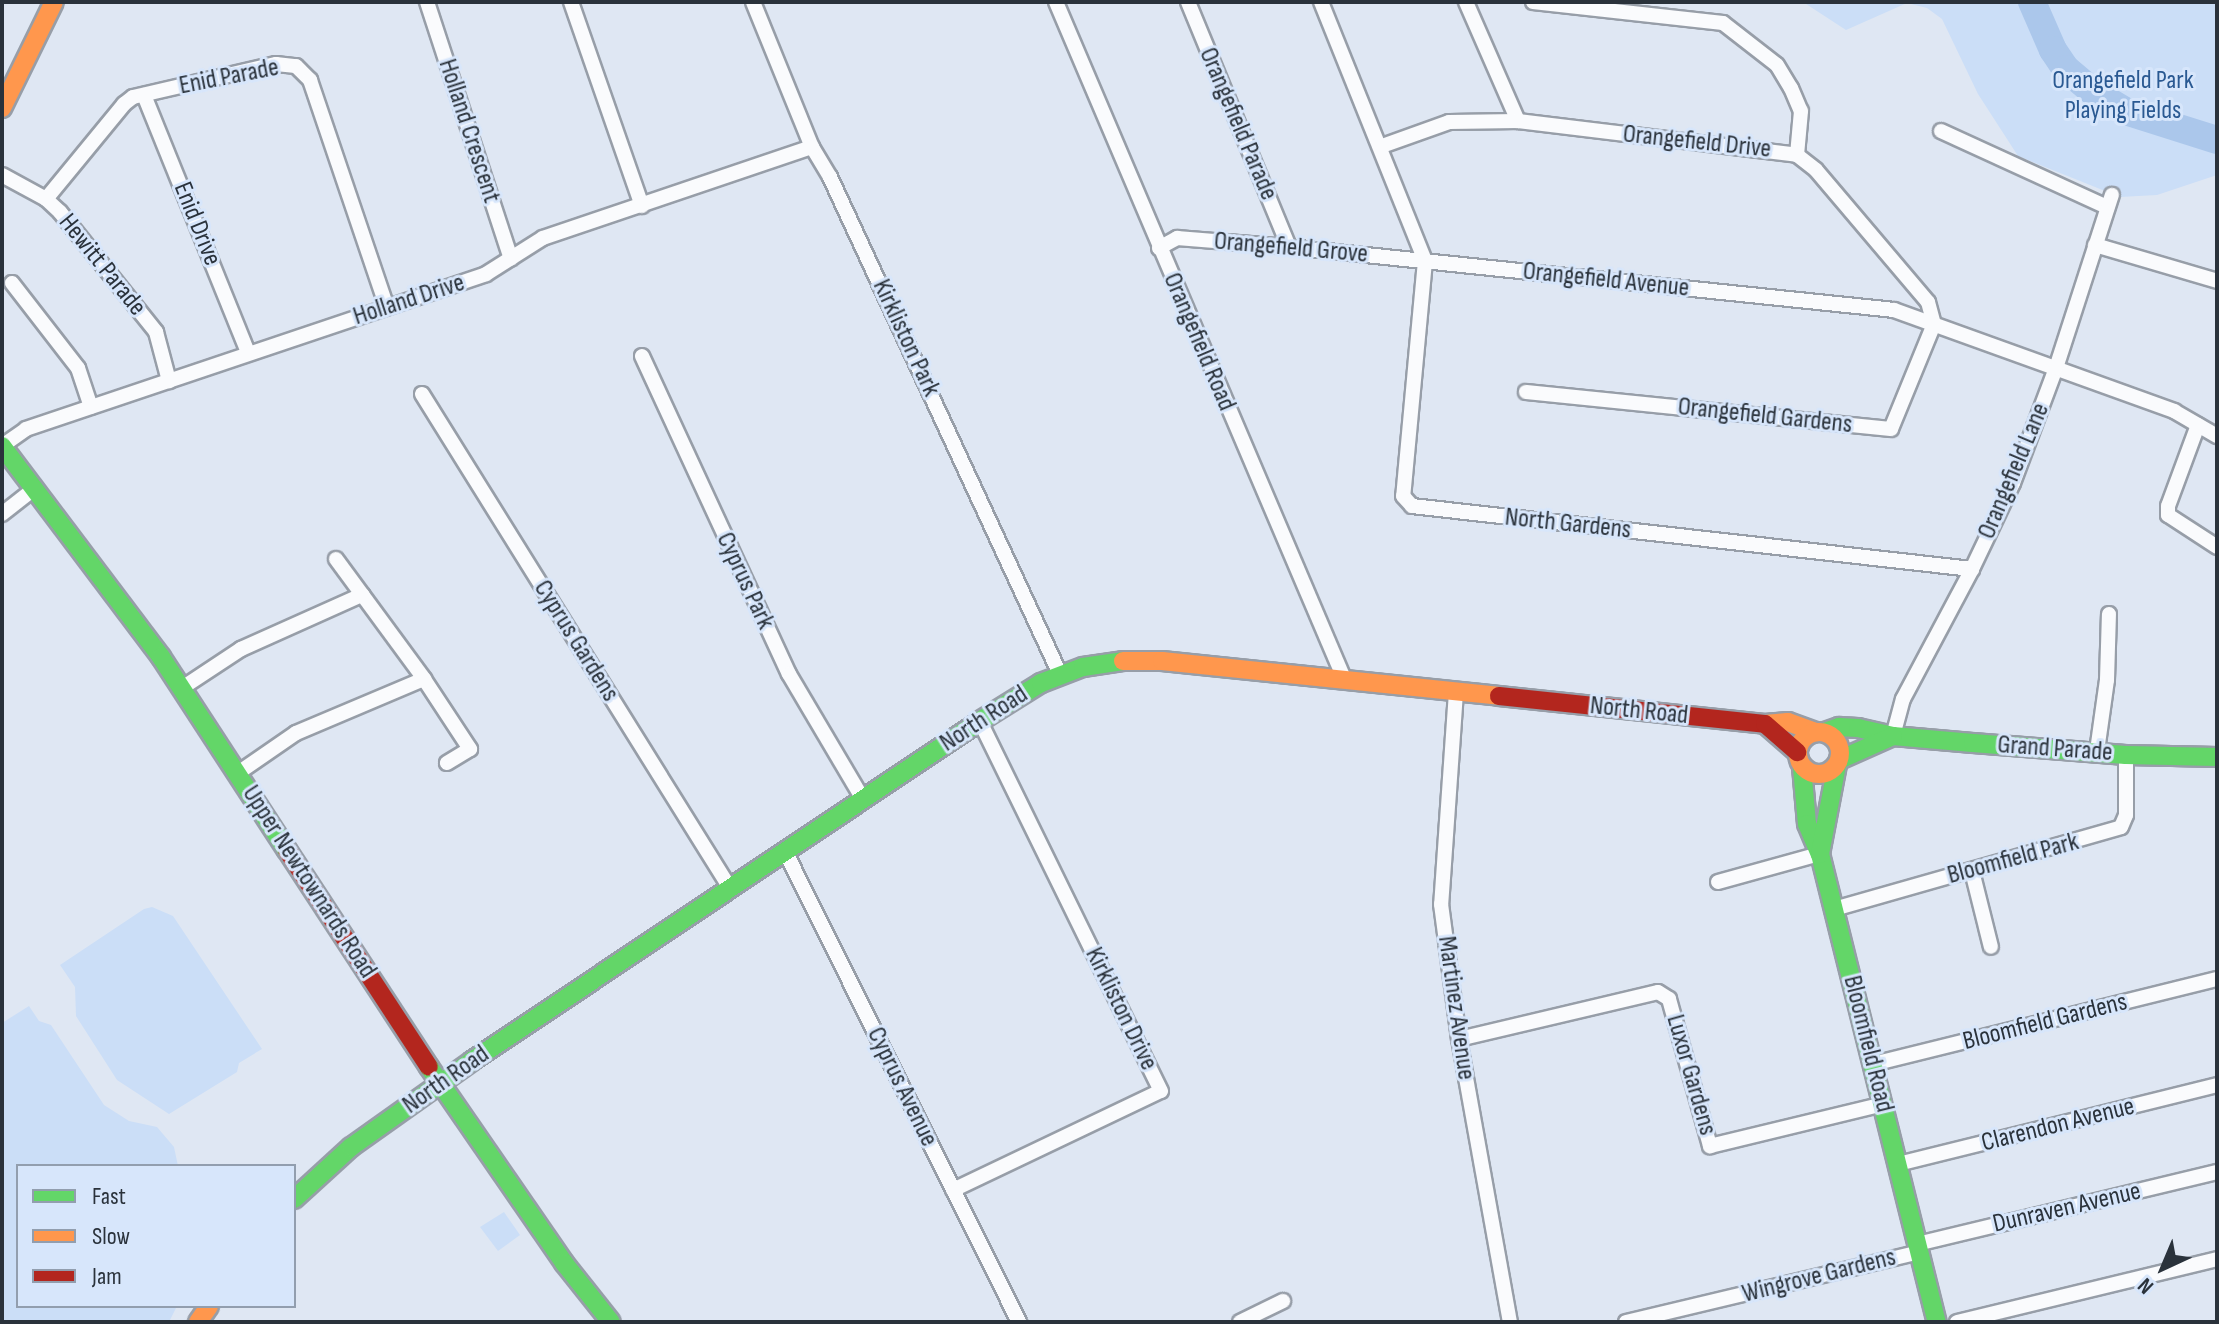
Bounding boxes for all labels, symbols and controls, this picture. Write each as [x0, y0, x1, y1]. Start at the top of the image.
street label: Orangefield Parade [1192, 43, 1284, 205]
street label: Enid Parade [177, 52, 281, 102]
street label: Holland Crescent [431, 55, 507, 207]
park label: Orangefield Park Playing Fields [2052, 65, 2194, 126]
street label: Orangefield Drive [1621, 119, 1773, 165]
street label: Enid Drive [166, 178, 228, 270]
street label: Hewitt Parade [51, 208, 153, 322]
street label: Orangefield Grove [1213, 226, 1369, 270]
street label: Orangefield Avenue [1521, 256, 1691, 304]
street label: Holland Drive [349, 267, 469, 333]
street label: Orangefield Road [1156, 268, 1242, 416]
street label: Kirkliston Park [865, 275, 947, 401]
street label: Orangefield Gardens [1676, 391, 1854, 441]
street label: Orangefield Lane [1971, 398, 2057, 544]
street label: North Gardens [1503, 502, 1633, 546]
street label: Cyprus Park [709, 528, 781, 634]
street label: Cyprus Gardens [527, 575, 625, 707]
street label: North Road [934, 679, 1034, 759]
street label: North Road [1588, 690, 1690, 732]
street label: Grand Parade [1996, 729, 2114, 769]
street label: Upper Newtownards Road [235, 780, 383, 984]
street label: Bloomfield Park [1944, 827, 2082, 891]
street label: Martinez Avenue [1430, 934, 1482, 1082]
street label: Kirkliston Drive [1078, 942, 1164, 1076]
street label: Bloomfield Road [1836, 972, 1900, 1116]
street label: Bloomfield Gardens [1960, 987, 2130, 1057]
street label: Luxor Gardens [1659, 1011, 1723, 1139]
street label: Cyprus Avenue [860, 1022, 944, 1152]
street label: North Road [397, 1039, 495, 1121]
street label: Clarendon Avenue [1978, 1091, 2138, 1159]
legend [16, 1164, 296, 1308]
street label: Dunraven Avenue [1990, 1176, 2144, 1240]
text: Fast [92, 1182, 126, 1211]
text: Slow [92, 1222, 130, 1251]
north arrow [2123, 1228, 2203, 1308]
street label: Wingrove Gardens [1739, 1242, 1899, 1310]
text: Jam [92, 1262, 122, 1291]
text: N [2132, 1272, 2160, 1299]

